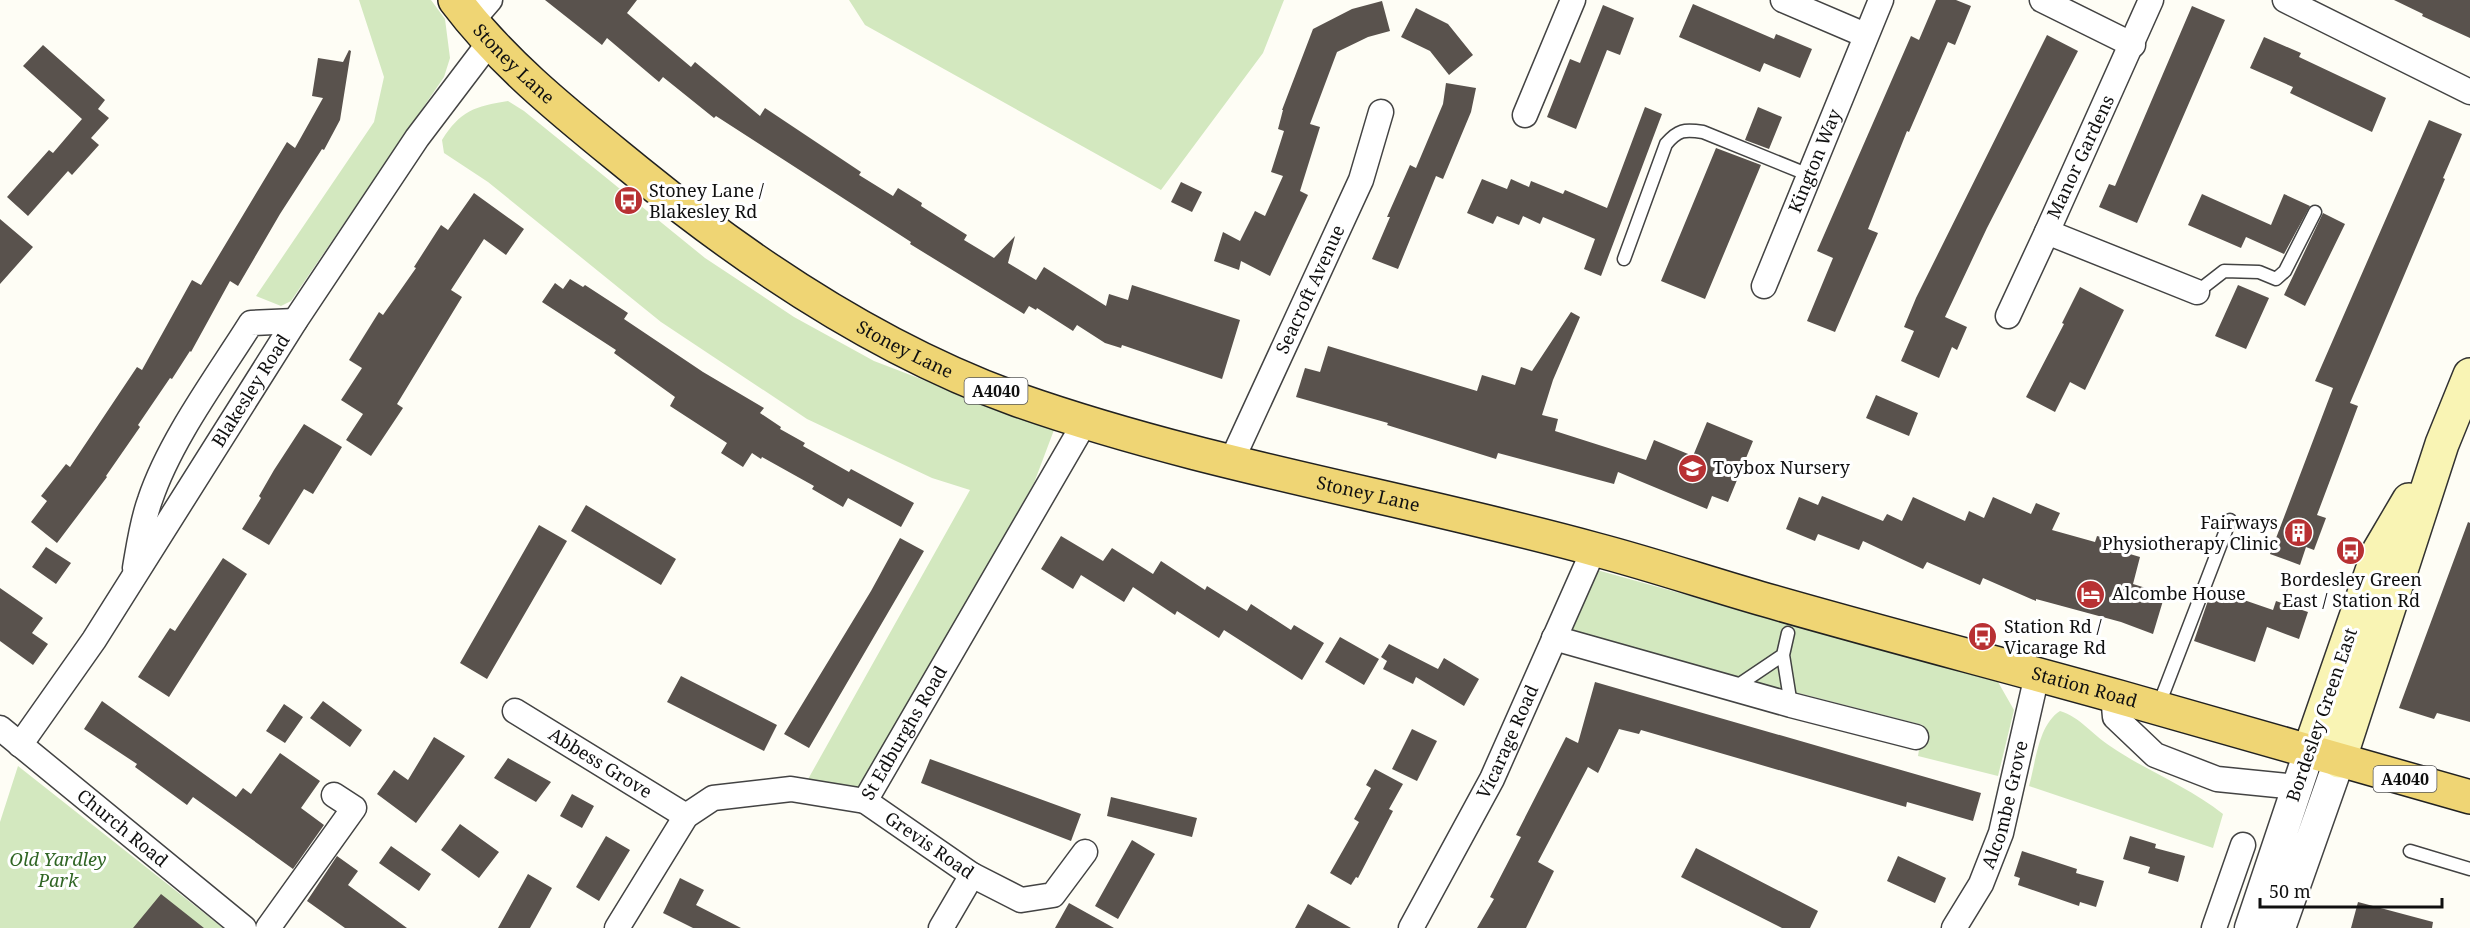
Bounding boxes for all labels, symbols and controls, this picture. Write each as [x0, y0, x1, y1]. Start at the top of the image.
street label: Stoney Lane [468, 18, 560, 109]
street label: Manor Gardens [2041, 91, 2119, 222]
street label: Kington Way [1782, 104, 1846, 216]
place label: Stoney Lane / Blakesley Rd [649, 178, 765, 223]
bus stop icon: Stoney Lane / Blakesley Rd [612, 185, 644, 217]
street label: Seacroft Avenue [1270, 221, 1350, 357]
street label: Stoney Lane [853, 314, 957, 383]
street label: Blakesley Road [206, 329, 295, 451]
road number: A4040 [964, 378, 1028, 404]
school or university icon: Toybox Nursery [1676, 452, 1708, 484]
place label: Toybox Nursery [1713, 455, 1851, 479]
street label: Stoney Lane [1314, 470, 1422, 517]
place label: Fairways Physiotherapy Clinic [2102, 510, 2278, 555]
building icon: Fairways Physiotherapy Clinic [2283, 517, 2315, 549]
bus stop icon: Bordesley Green East / Station Rd [2335, 535, 2367, 567]
place label: Bordesley Green East / Station Rd [2280, 567, 2422, 612]
hotel icon: Alcombe House [2075, 578, 2107, 610]
place label: Alcombe House [2112, 581, 2246, 605]
place label: Station Rd / Vicarage Rd [2004, 614, 2106, 659]
bus stop icon: Station Rd / Vicarage Rd [1967, 621, 1999, 653]
street label: Bordesley Green East [2280, 625, 2362, 805]
street label: St Edburghs Road [855, 661, 952, 804]
street label: Station Road [2029, 661, 2140, 713]
street label: Vicarage Road [1471, 681, 1543, 803]
street label: Abbess Grove [545, 722, 657, 803]
street label: Alcombe Grove [1975, 738, 2033, 872]
road number: A4040 [2374, 766, 2436, 792]
street label: Church Road [72, 783, 173, 872]
street label: Grevis Road [880, 805, 979, 884]
park label: Old Yardley Park [10, 847, 106, 892]
scale bar [2260, 871, 2442, 909]
text: 50 m [2269, 879, 2311, 903]

